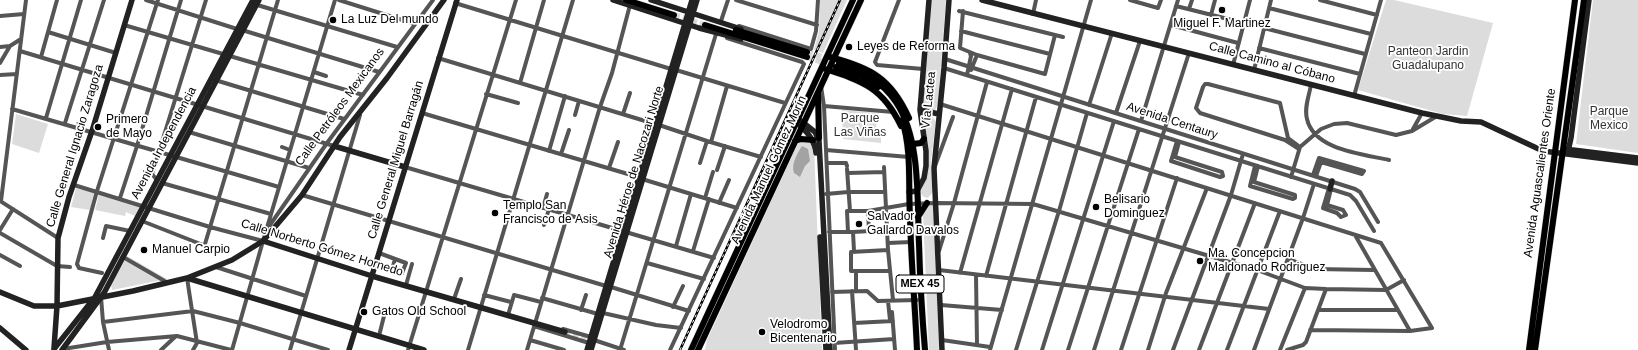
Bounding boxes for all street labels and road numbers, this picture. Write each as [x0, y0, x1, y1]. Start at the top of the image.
street label: Calle Camino al Cóbano [1207, 39, 1337, 87]
street label: Calle Petróleos Mexicanos [292, 45, 388, 169]
street label: Calle General Ignacio Zaragoza [43, 63, 107, 229]
street label: Vía Lactea [919, 71, 939, 129]
street label: Calle General Miguel Barragán [365, 79, 427, 241]
street label: Avenida Independencia [128, 84, 200, 202]
street label: Avenida Héroe de Nacozari Norte [601, 84, 667, 260]
street label: Avenida Aguascalientes Oriente [1521, 88, 1559, 258]
street label: Avenida Manuel Gómez Morín [728, 94, 810, 246]
street label: Avenida Centaury [1125, 99, 1219, 143]
street label: Calle Norberto Gómez Hornedo [239, 216, 405, 280]
road number: MEX 45 [896, 275, 944, 293]

